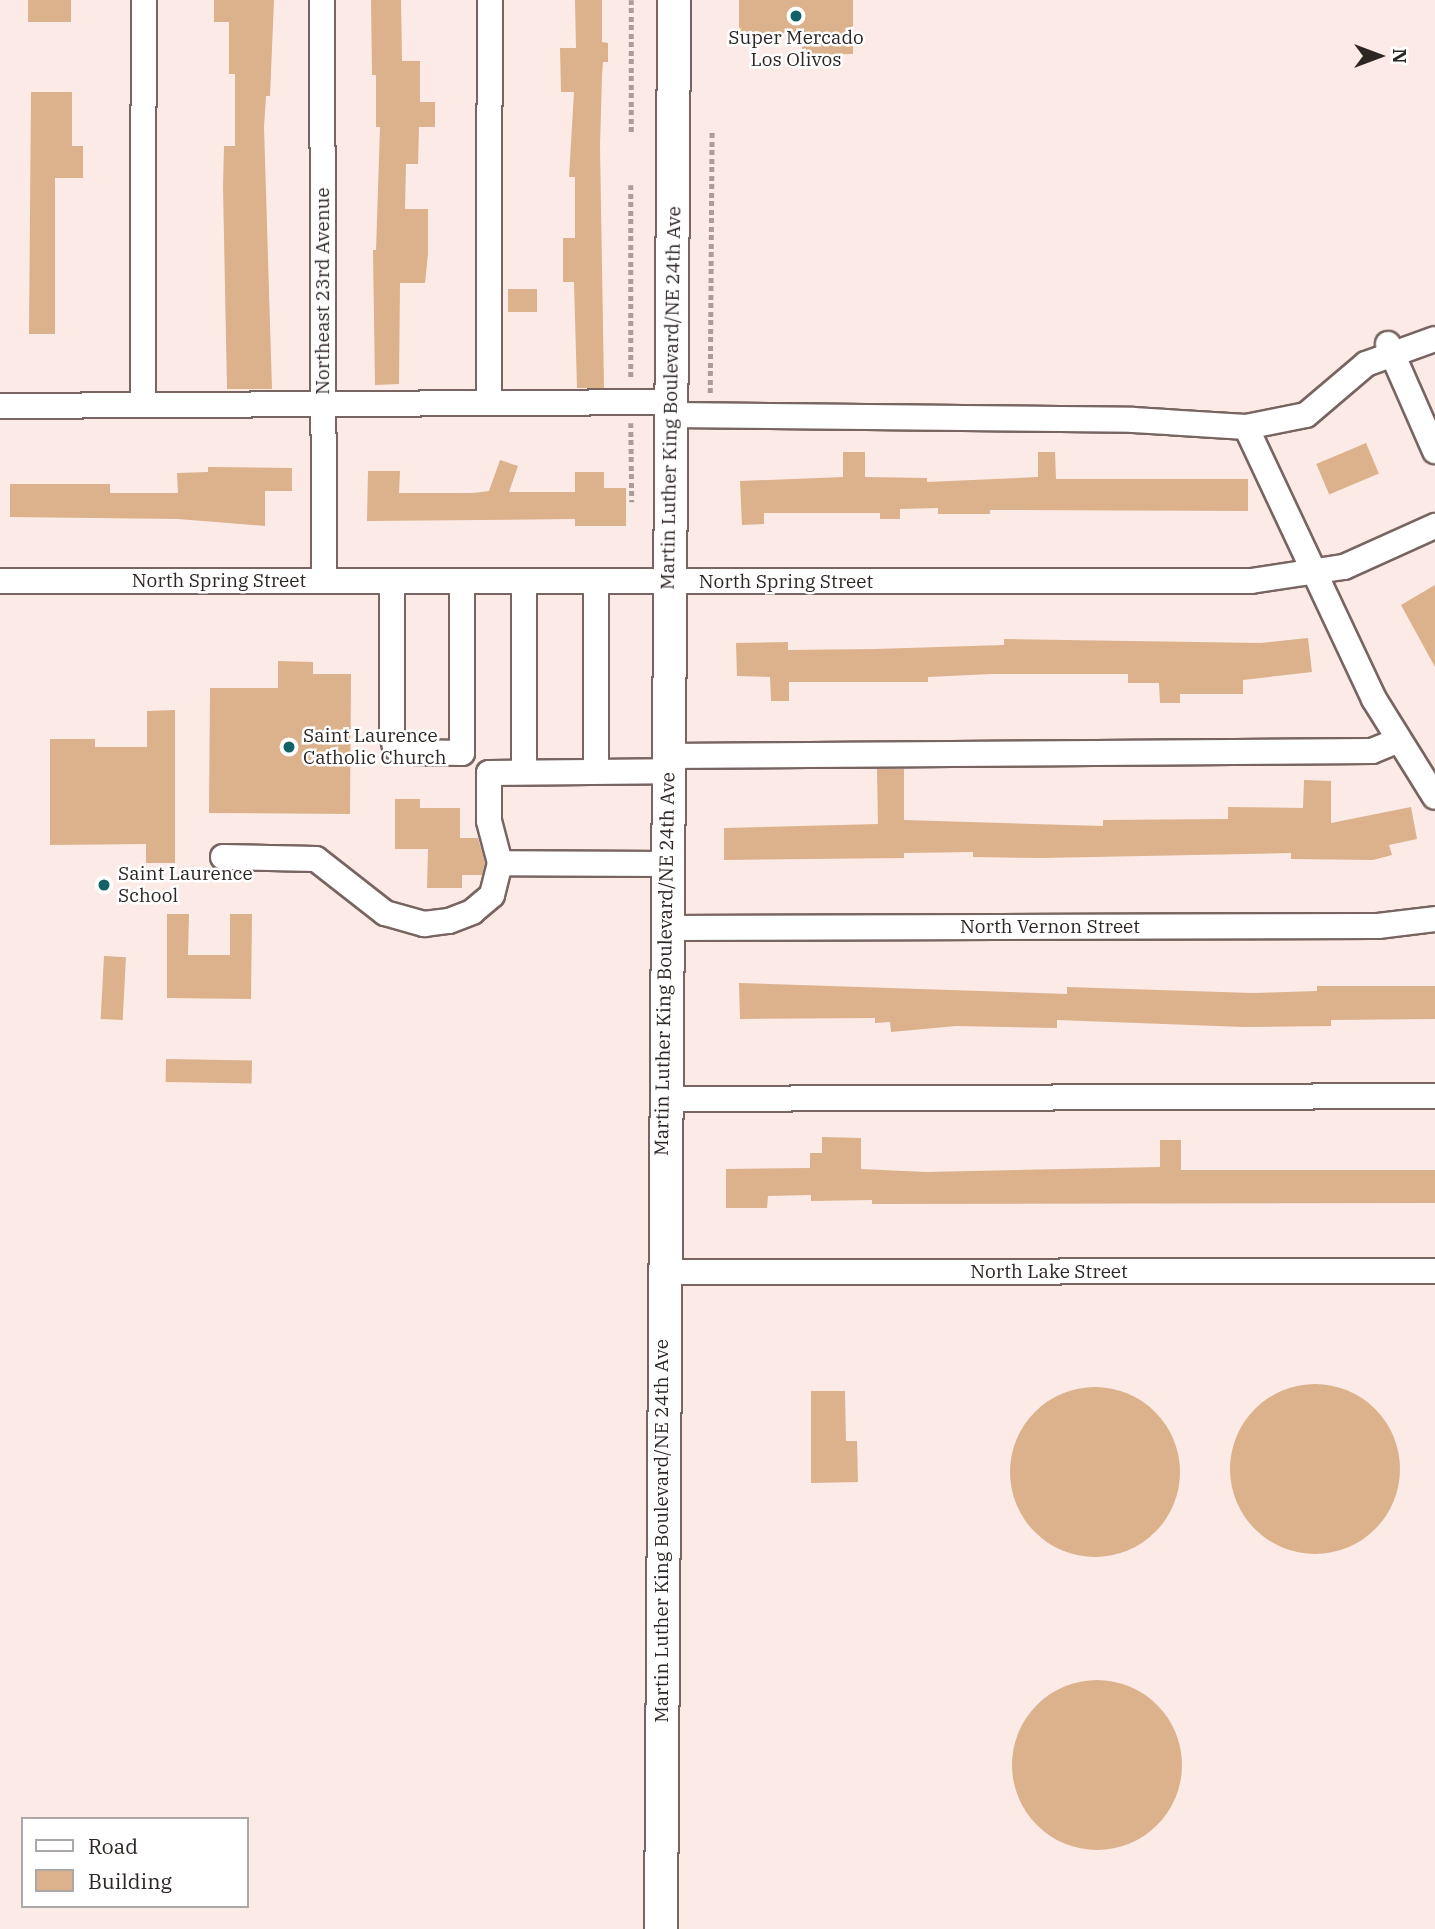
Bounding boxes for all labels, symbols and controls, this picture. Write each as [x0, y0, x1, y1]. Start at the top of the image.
marker: Super Mercado Los Olivos [788, 8, 804, 24]
north arrow [1344, 21, 1414, 91]
place label: Super Mercado Los Olivos [728, 27, 864, 71]
text: N [1388, 48, 1412, 64]
street label: Northeast 23rd Avenue [312, 187, 334, 395]
street label: Martin Luther King Boulevard/NE 24th Ave [656, 206, 686, 590]
street label: North Spring Street [132, 570, 306, 592]
street label: North Spring Street [699, 571, 873, 593]
place label: Saint Laurence Catholic Church [303, 725, 447, 769]
marker: Saint Laurence Catholic Church [281, 739, 297, 755]
street label: Martin Luther King Boulevard/NE 24th Ave [650, 772, 680, 1156]
place label: Saint Laurence School [118, 863, 253, 907]
marker: Saint Laurence School [96, 877, 112, 893]
street label: North Vernon Street [960, 916, 1140, 938]
street label: North Lake Street [970, 1261, 1128, 1283]
street label: Martin Luther King Boulevard/NE 24th Ave [651, 1339, 673, 1723]
legend [21, 1817, 248, 1908]
text: Road [88, 1832, 138, 1860]
text: Building [88, 1867, 172, 1895]

